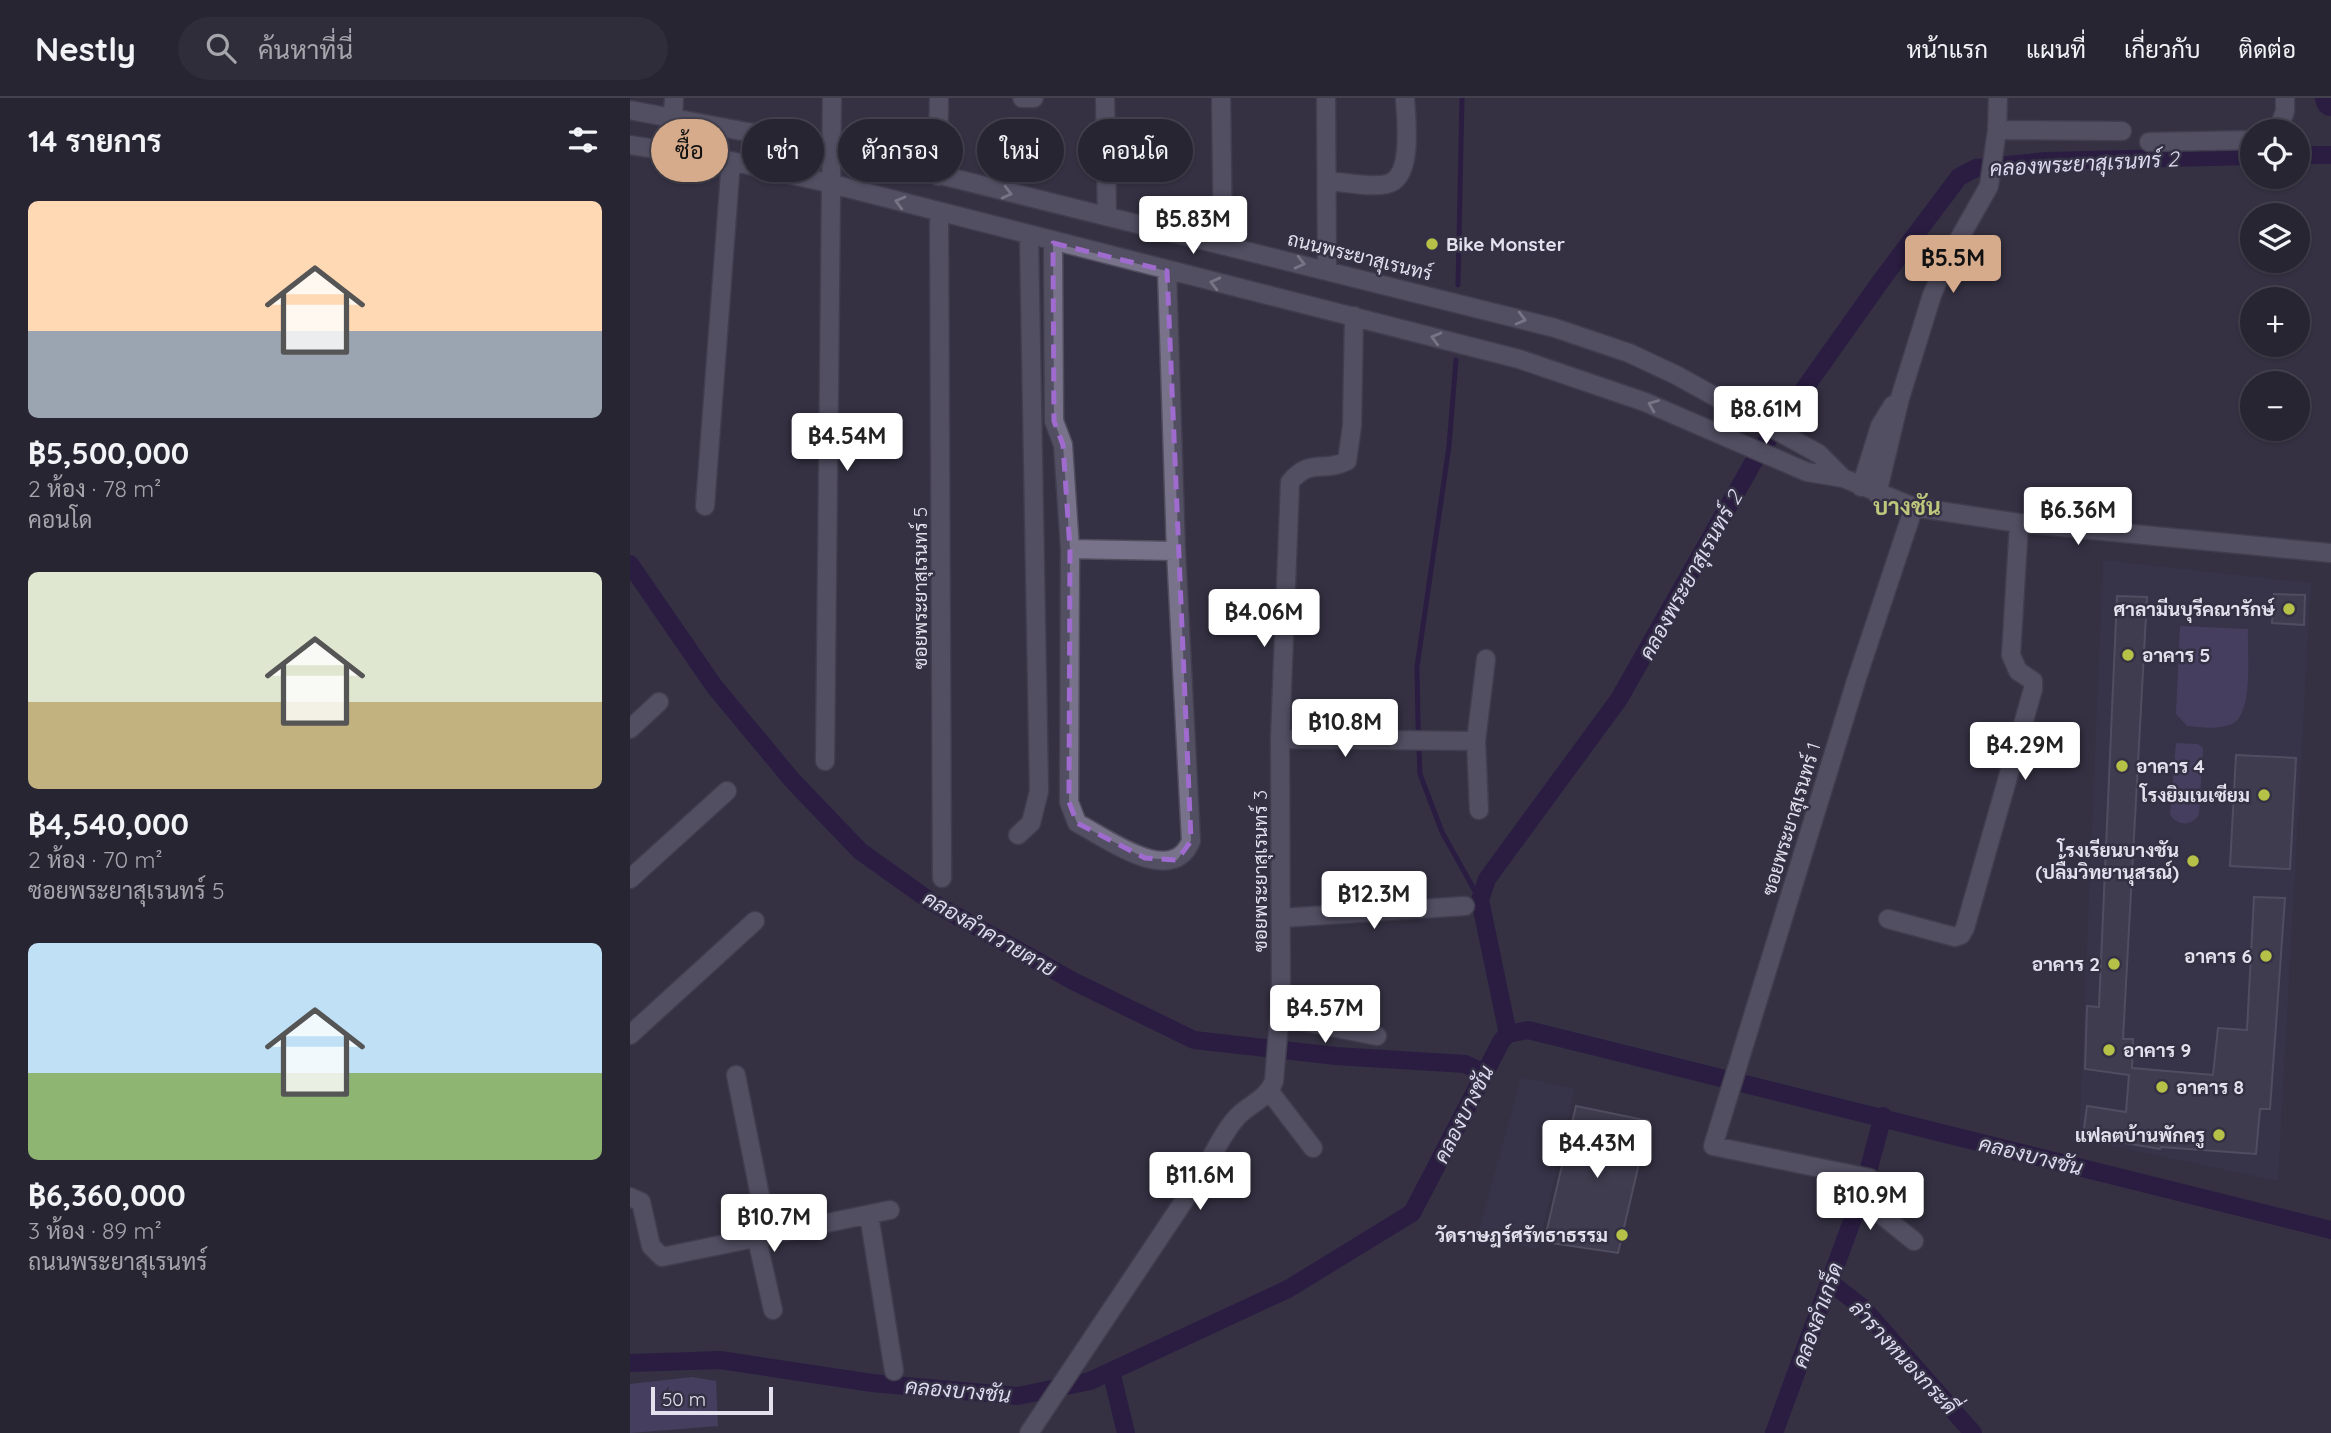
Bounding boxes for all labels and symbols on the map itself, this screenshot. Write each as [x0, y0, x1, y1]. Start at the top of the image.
water label: คลองพระยาสุเรนทร์ 2 [1989, 145, 2181, 183]
one-way arrow [1001, 185, 1013, 199]
one-way arrow [894, 196, 906, 211]
pin: ฿5.83M [1136, 197, 1250, 256]
street label: ถนนพระยาสุเรนทร์ [1285, 226, 1435, 287]
place label: Bike Monster [1446, 232, 1565, 256]
marker: Bike Monster [1424, 236, 1440, 252]
pin: ฿5.5M [1904, 236, 2002, 295]
one-way arrow [1294, 255, 1306, 269]
one-way arrow [1209, 277, 1221, 291]
one-way arrow [1515, 311, 1527, 325]
one-way arrow [1430, 332, 1442, 346]
pin: ฿8.61M [1709, 386, 1823, 446]
one-way arrow [1647, 400, 1659, 414]
pin: ฿4.54M [790, 414, 904, 473]
water label: คลองพระยาสุเรนทร์ 2 [1633, 484, 1750, 665]
pin: ฿6.36M [2021, 488, 2135, 547]
district label: บางชัน [1873, 492, 1941, 521]
street label: ซอยพระยาสุเรนทร์ 5 [908, 507, 933, 669]
pin: ฿4.06M [1207, 589, 1321, 649]
place label: ศาลามีนบุรีคณารักษ์ [2113, 597, 2275, 624]
marker: ศาลามีนบุรีคณารักษ์ [2281, 601, 2297, 617]
place label: อาคาร 5 [2142, 643, 2210, 667]
marker: อาคาร 5 [2120, 647, 2136, 663]
pin: ฿10.8M [1288, 700, 1402, 759]
pin: ฿4.29M [1968, 722, 2082, 782]
street label: ซอยพระยาสุเรนทร์ 1 [1756, 739, 1827, 899]
place label: อาคาร 4 [2136, 754, 2205, 778]
marker: อาคาร 4 [2114, 758, 2130, 774]
place label: โรงยิมเนเซียม [2139, 783, 2250, 807]
marker: โรงยิมเนเซียม [2256, 787, 2272, 803]
street label: ซอยพระยาสุเรนทร์ 3 [1248, 790, 1273, 952]
place label: โรงเรียนบางชัน (ปลื้มวิทยานุสรณ์) [2035, 838, 2179, 887]
marker: โรงเรียนบางชัน (ปลื้มวิทยานุสรณ์) [2185, 853, 2201, 869]
pin: ฿12.3M [1317, 872, 1431, 931]
water label: คลองลำควายตาย [919, 884, 1061, 982]
place label: อาคาร 6 [2184, 944, 2252, 968]
marker: อาคาร 6 [2258, 948, 2274, 964]
place label: อาคาร 2 [2032, 952, 2100, 976]
marker: อาคาร 2 [2106, 956, 2122, 972]
pin: ฿4.57M [1268, 986, 1382, 1045]
place label: อาคาร 9 [2123, 1038, 2191, 1062]
marker: อาคาร 9 [2101, 1042, 2117, 1058]
water label: คลองบางชัน [1427, 1060, 1499, 1167]
place label: อาคาร 8 [2176, 1075, 2244, 1099]
marker: อาคาร 8 [2154, 1079, 2170, 1095]
pin: ฿4.43M [1540, 1121, 1654, 1180]
place label: แฟลตบ้านพักครู [2075, 1123, 2205, 1149]
marker: แฟลตบ้านพักครู [2211, 1127, 2227, 1143]
water label: คลองบางชัน [1976, 1130, 2086, 1181]
pin: ฿11.6M [1143, 1152, 1257, 1212]
pin: ฿10.9M [1813, 1172, 1927, 1232]
pin: ฿10.7M [717, 1194, 831, 1254]
place label: วัดราษฎร์ศรัทธาธรรม [1435, 1223, 1608, 1248]
marker: วัดราษฎร์ศรัทธาธรรม [1614, 1227, 1630, 1243]
water label: คลองลำเกร็ด [1785, 1258, 1848, 1371]
water label: ลำรางหนองกระดี่ [1844, 1290, 1969, 1421]
water label: คลองบางชัน [904, 1372, 1013, 1408]
scale bar [651, 1384, 774, 1416]

